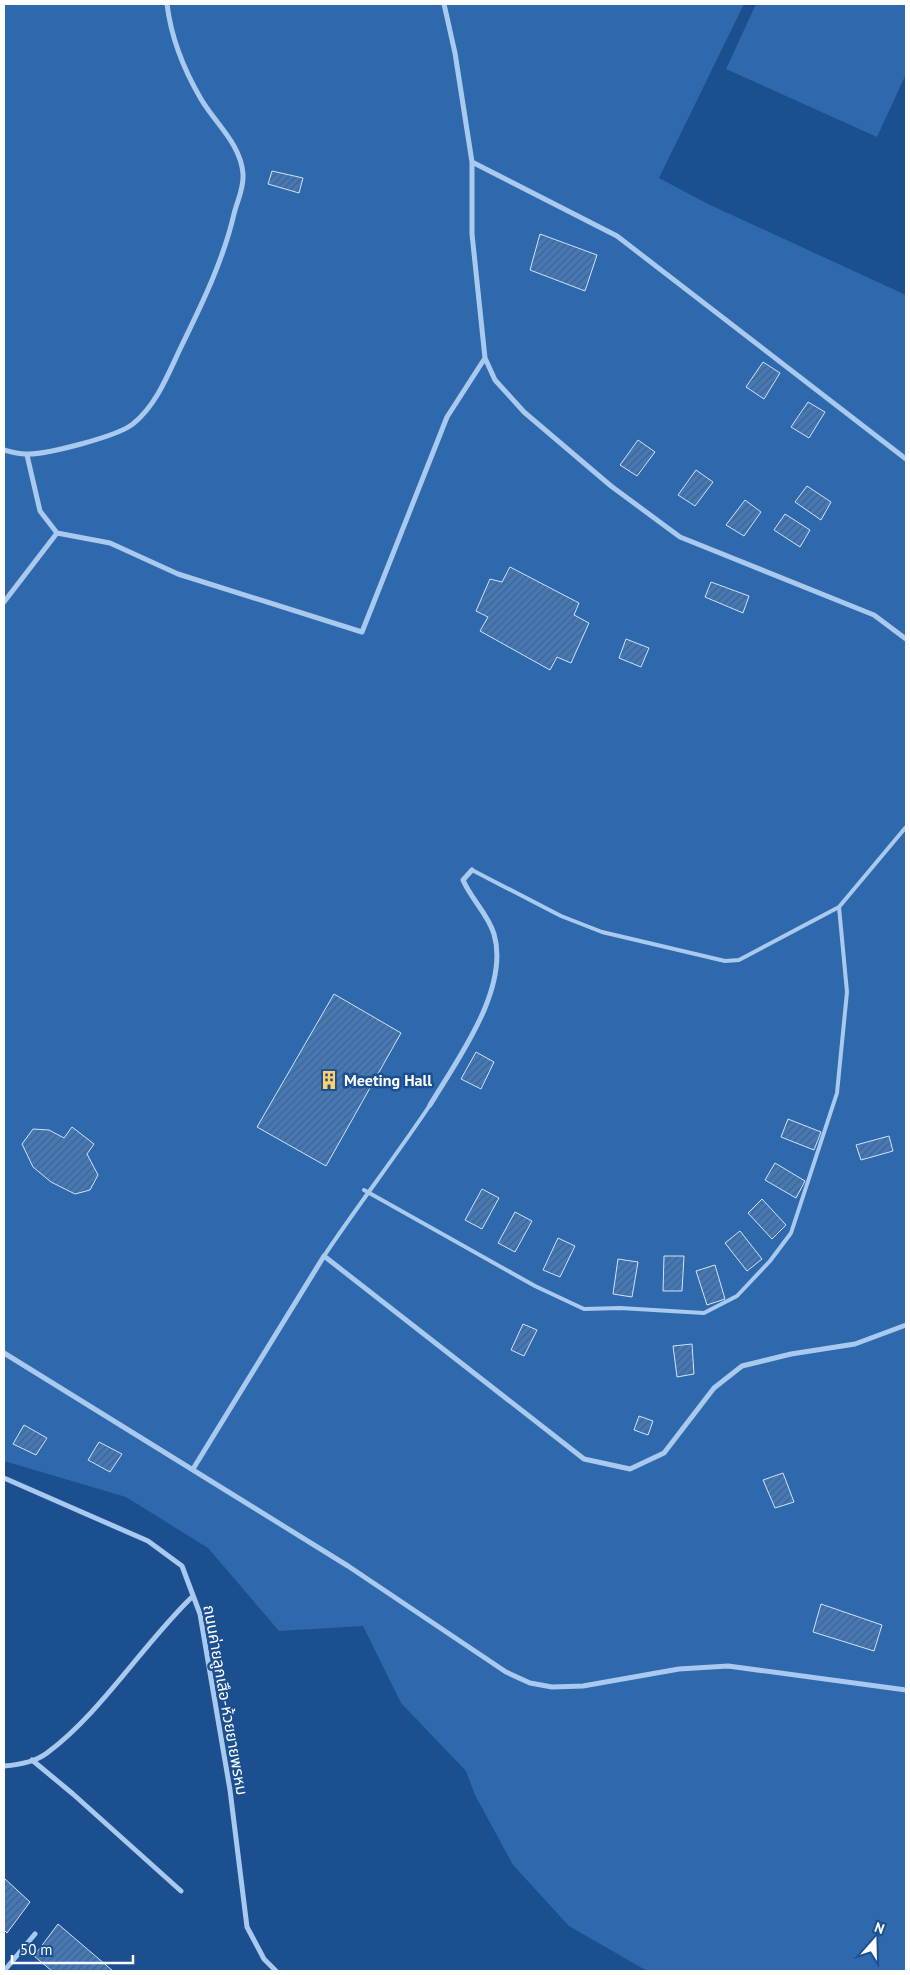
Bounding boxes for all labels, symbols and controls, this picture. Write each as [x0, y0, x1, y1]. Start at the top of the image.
building icon: Meeting Hall [318, 1069, 340, 1091]
place label: Meeting Hall [344, 1070, 432, 1090]
street label: ถนนค่ายลูกเสึอ-ห้วยยายพรหม [199, 1603, 253, 1797]
north arrow [850, 1915, 900, 1965]
text: N [872, 1918, 887, 1938]
scale bar [12, 1932, 134, 1964]
text: 50 m [20, 1940, 53, 1959]

